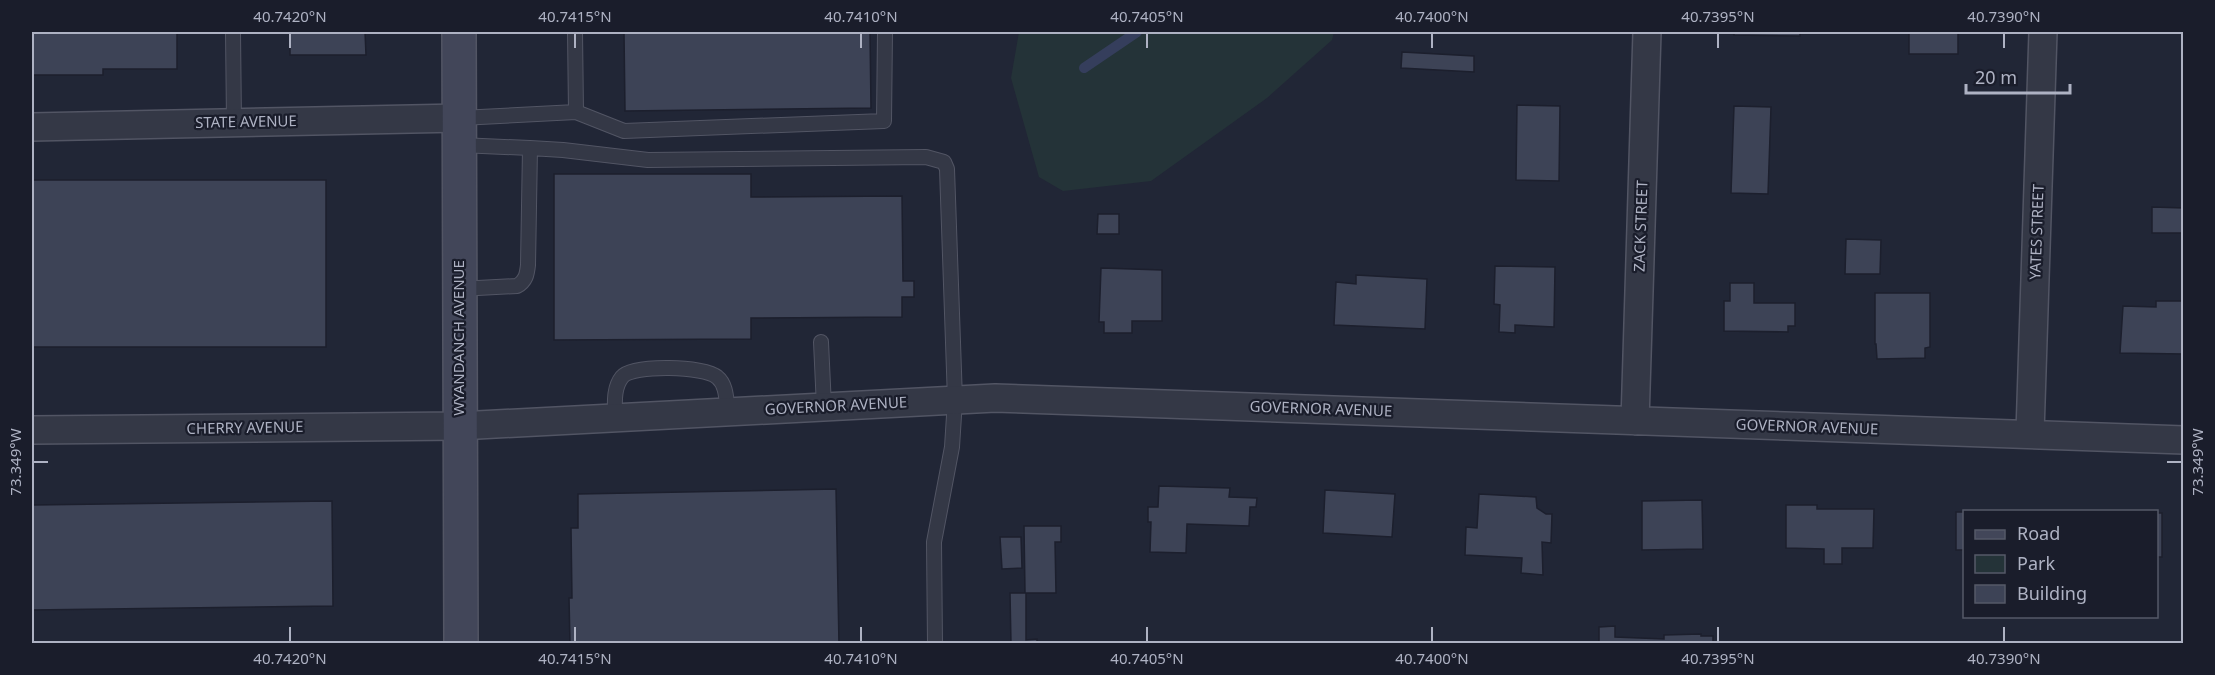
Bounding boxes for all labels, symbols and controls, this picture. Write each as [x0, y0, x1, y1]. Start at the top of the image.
text: 40.7420°N [253, 6, 327, 26]
text: 40.7415°N [538, 6, 612, 26]
text: 40.7410°N [824, 6, 898, 26]
text: 40.7405°N [1110, 6, 1184, 26]
text: 40.7400°N [1395, 6, 1469, 26]
text: 40.7395°N [1681, 6, 1755, 26]
text: 40.7390°N [1967, 6, 2041, 26]
scale bar [1966, 57, 2070, 95]
text: 20 m [1975, 65, 2017, 89]
street label: STATE AVENUE [195, 110, 297, 132]
street label: ZACK STREET [1628, 179, 1652, 272]
street label: YATES STREET [2024, 183, 2048, 280]
street label: WYANDANCH AVENUE [448, 260, 468, 416]
street label: GOVERNOR AVENUE [764, 391, 908, 419]
street label: GOVERNOR AVENUE [1249, 396, 1393, 420]
street label: GOVERNOR AVENUE [1735, 414, 1879, 438]
street label: CHERRY AVENUE [186, 416, 304, 438]
text: 73.349°W [5, 428, 25, 496]
text: 73.349°W [2187, 428, 2207, 496]
legend [1963, 510, 2158, 618]
text: Road [2017, 521, 2060, 545]
text: Park [2017, 551, 2055, 575]
text: Building [2017, 581, 2087, 605]
text: 40.7420°N [253, 648, 327, 668]
text: 40.7415°N [538, 648, 612, 668]
text: 40.7410°N [824, 648, 898, 668]
text: 40.7405°N [1110, 648, 1184, 668]
text: 40.7400°N [1395, 648, 1469, 668]
text: 40.7395°N [1681, 648, 1755, 668]
text: 40.7390°N [1967, 648, 2041, 668]

